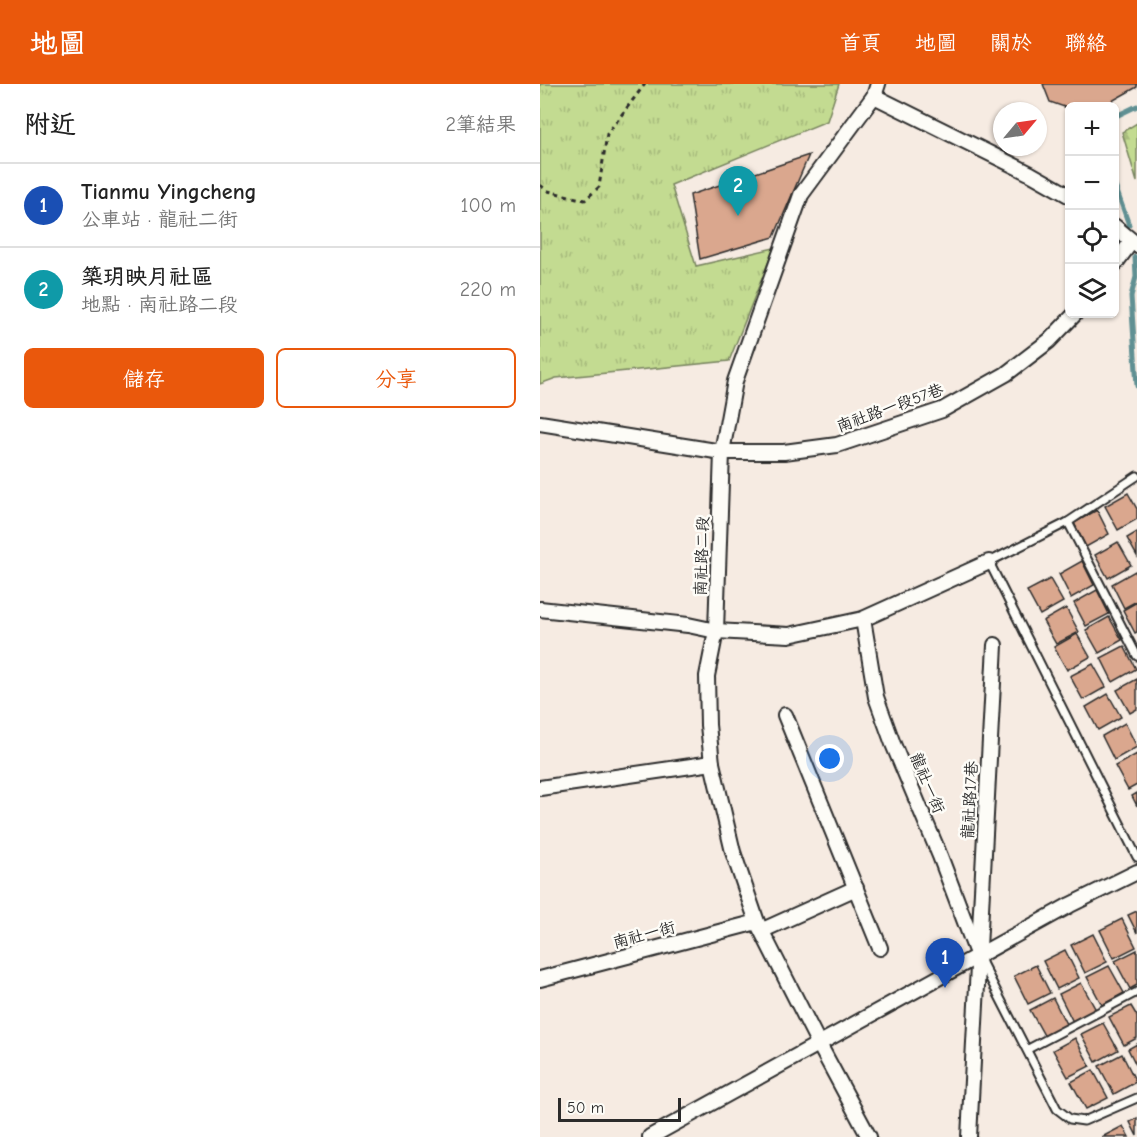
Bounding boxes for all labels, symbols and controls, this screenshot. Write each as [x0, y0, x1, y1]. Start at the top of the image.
text: 地圖 [30, 28, 86, 60]
text: 首頁 [840, 31, 882, 55]
text: 地圖 [915, 31, 957, 55]
text: 關於 [990, 31, 1032, 55]
text: 聯絡 [1065, 31, 1107, 55]
north arrow [993, 102, 1047, 156]
map controls [1065, 102, 1119, 318]
button: + [1065, 102, 1119, 156]
text: 附近 [24, 110, 76, 140]
text: 2筆結果 [446, 113, 516, 136]
button: − [1065, 156, 1119, 210]
pin: 2 [718, 166, 758, 216]
text: Tianmu Yingcheng [81, 179, 257, 205]
text: 1 [40, 194, 47, 217]
text: 100 m [461, 194, 516, 217]
text: 公車站 · 龍社二街 [81, 208, 238, 231]
button: locate [1065, 210, 1119, 264]
text: 築玥映月社區 [81, 264, 213, 290]
button: layers [1065, 264, 1119, 318]
text: 2 [39, 278, 48, 301]
text: 220 m [460, 278, 516, 301]
text: 地點 · 南社路二段 [81, 293, 238, 316]
button: 儲存 [24, 348, 264, 408]
button: 分享 [276, 348, 516, 408]
street label: 南社路一段57巷 [834, 380, 946, 436]
street label: 南社路二段 [692, 516, 712, 596]
your location [815, 744, 844, 773]
street label: 龍社一街 [906, 750, 948, 816]
street label: 龍社路17巷 [959, 761, 981, 839]
street label: 南社一街 [611, 918, 677, 952]
pin: 1 [926, 938, 964, 988]
scale bar [558, 1095, 681, 1122]
text: 50 m [567, 1099, 604, 1117]

